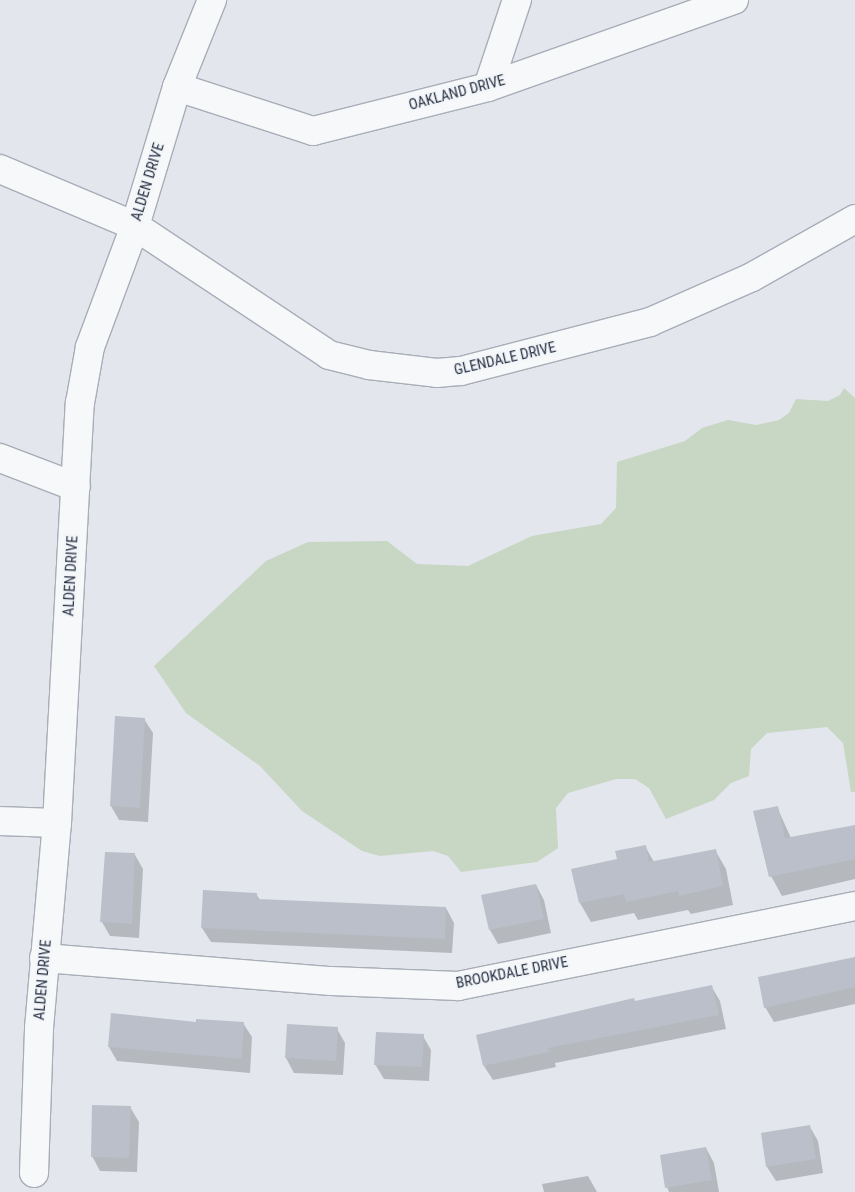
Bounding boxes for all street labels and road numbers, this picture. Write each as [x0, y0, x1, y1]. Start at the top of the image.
street label: OAKLAND DRIVE [407, 71, 507, 115]
street label: ALDEN DRIVE [128, 141, 168, 223]
street label: GLENDALE DRIVE [452, 339, 558, 379]
street label: ALDEN DRIVE [60, 535, 82, 617]
street label: ALDEN DRIVE [31, 939, 55, 1021]
street label: BROOKDALE DRIVE [455, 953, 569, 993]

